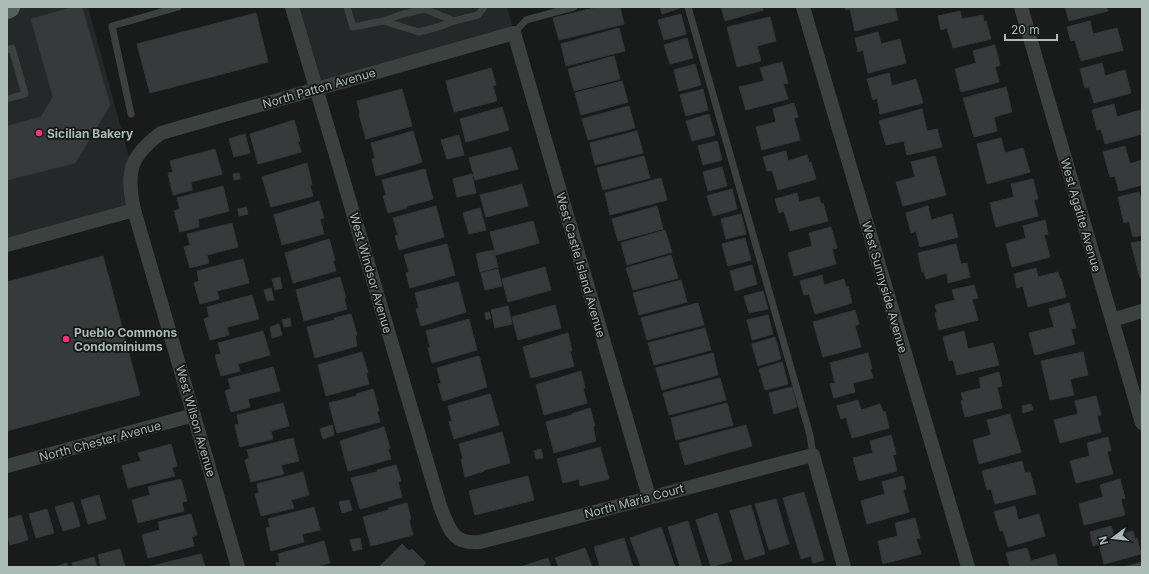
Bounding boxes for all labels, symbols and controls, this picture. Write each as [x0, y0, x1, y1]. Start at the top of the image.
scale bar [1005, 16, 1057, 42]
text: 20 m [1011, 22, 1040, 37]
street label: North Patton Avenue [261, 65, 377, 111]
place label: Sicilian Bakery [47, 126, 134, 141]
marker: Sicilian Bakery [34, 128, 44, 138]
street label: West Agatite Avenue [1058, 157, 1104, 273]
street label: West Castle Island Avenue [553, 191, 609, 339]
street label: West Windsor Avenue [347, 211, 395, 335]
street label: West Sunnyside Avenue [859, 219, 911, 355]
place label: Pueblo Commons Condominiums [74, 325, 177, 354]
marker: Pueblo Commons Condominiums [61, 334, 71, 344]
street label: West Wilson Avenue [173, 363, 219, 479]
street label: North Chester Avenue [37, 418, 163, 464]
street label: North Maria Court [583, 480, 685, 521]
north arrow [1093, 518, 1133, 558]
text: N [1095, 535, 1111, 546]

